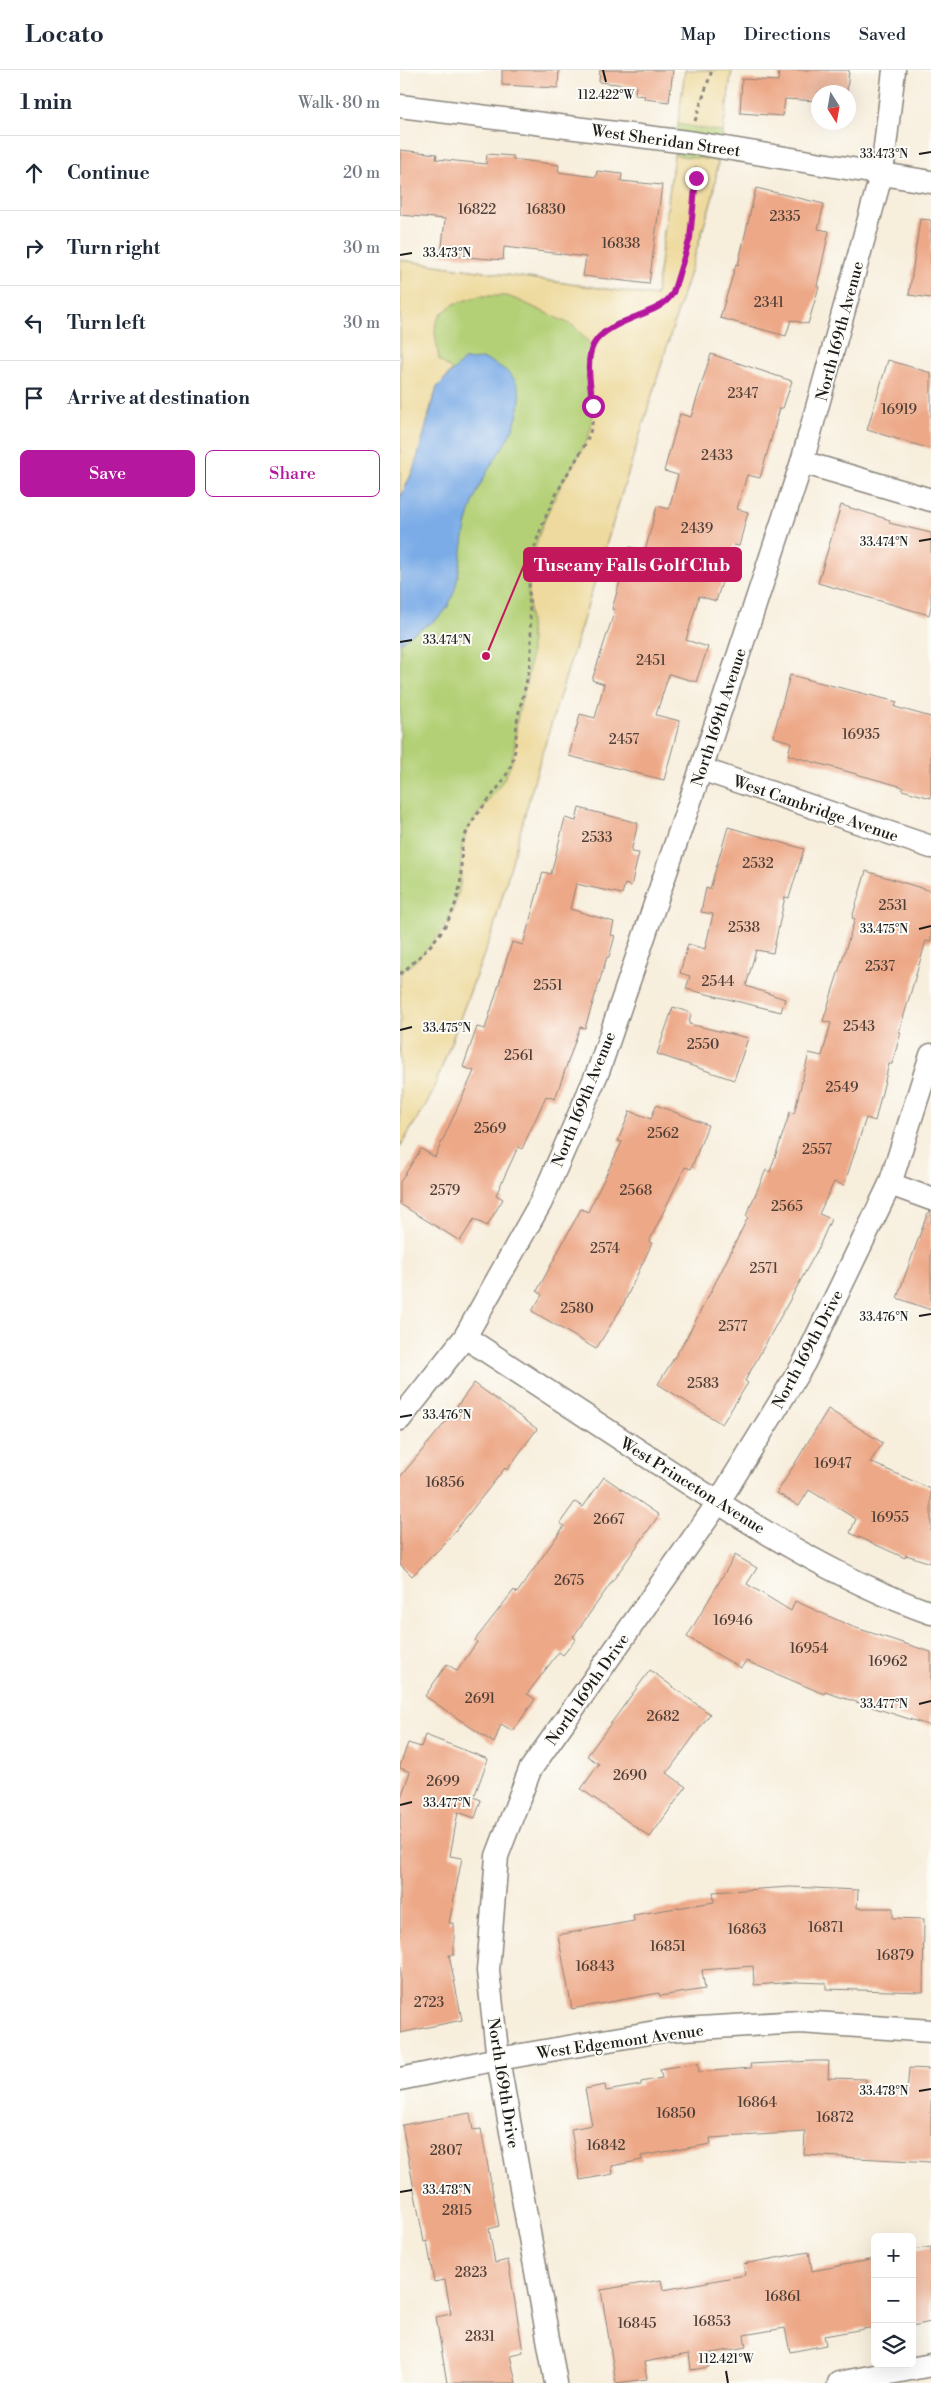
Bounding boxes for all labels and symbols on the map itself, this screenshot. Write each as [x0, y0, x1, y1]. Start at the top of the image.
north arrow [811, 85, 856, 130]
text: 112.422°W [578, 88, 635, 103]
street label: West Sheridan Street [589, 120, 742, 161]
text: 33.473°N [860, 147, 908, 162]
route end [685, 167, 708, 190]
house number: 16822 [458, 201, 496, 219]
house number: 16830 [526, 201, 566, 219]
house number: 2335 [769, 208, 801, 226]
house number: 16838 [602, 235, 640, 253]
text: 33.473°N [423, 246, 471, 261]
street label: North 169th Avenue [812, 259, 868, 403]
house number: 2341 [754, 294, 784, 312]
house number: 2347 [728, 385, 758, 403]
route start [582, 395, 605, 418]
house number: 16919 [881, 401, 917, 419]
house number: 2433 [701, 447, 733, 465]
house number: 2439 [681, 520, 713, 538]
text: 33.474°N [860, 535, 908, 550]
callout: Tuscany Falls Golf Club [524, 548, 741, 581]
text: Tuscany Falls Golf Club [534, 554, 730, 577]
text: 33.474°N [423, 633, 471, 648]
street label: North 169th Avenue [687, 646, 751, 789]
house number: 2451 [636, 652, 666, 670]
house number: 16935 [842, 726, 880, 744]
house number: 2457 [609, 731, 639, 749]
street label: West Cambridge Avenue [729, 771, 901, 847]
house number: 2533 [581, 829, 613, 847]
house number: 2532 [742, 855, 774, 873]
house number: 2531 [878, 897, 908, 915]
house number: 2538 [728, 919, 760, 937]
text: 33.475°N [860, 922, 908, 937]
house number: 2537 [865, 958, 895, 976]
house number: 2544 [702, 973, 734, 991]
house number: 2551 [533, 977, 563, 995]
house number: 2543 [843, 1018, 875, 1036]
text: 33.475°N [423, 1021, 471, 1036]
street label: North 169th Avenue [548, 1029, 620, 1170]
house number: 2550 [687, 1036, 719, 1054]
house number: 2561 [504, 1047, 534, 1065]
house number: 2549 [826, 1079, 858, 1097]
house number: 2569 [474, 1120, 506, 1138]
house number: 2562 [647, 1125, 679, 1143]
house number: 2557 [802, 1141, 832, 1159]
house number: 2579 [430, 1182, 460, 1200]
house number: 2568 [620, 1182, 652, 1200]
house number: 2565 [771, 1198, 803, 1216]
house number: 2574 [590, 1240, 620, 1258]
house number: 2571 [750, 1260, 778, 1278]
street label: North 169th Drive [768, 1287, 848, 1412]
house number: 2580 [560, 1300, 594, 1318]
text: 33.476°N [860, 1310, 908, 1325]
house number: 2577 [718, 1318, 748, 1336]
house number: 2583 [687, 1375, 719, 1393]
text: 33.476°N [423, 1408, 471, 1423]
street label: West Princeton Avenue [616, 1433, 769, 1539]
house number: 16947 [814, 1455, 852, 1473]
house number: 16856 [426, 1474, 465, 1492]
house number: 16955 [871, 1509, 909, 1527]
house number: 2667 [593, 1511, 625, 1529]
house number: 2675 [554, 1572, 584, 1590]
house number: 16946 [713, 1612, 753, 1630]
street label: North 169th Drive [542, 1630, 634, 1749]
house number: 16954 [790, 1640, 828, 1658]
house number: 16962 [869, 1653, 907, 1671]
house number: 2691 [465, 1690, 495, 1708]
text: 33.477°N [860, 1697, 908, 1712]
house number: 2682 [646, 1708, 680, 1726]
house number: 2690 [613, 1767, 647, 1785]
house number: 2699 [426, 1773, 460, 1791]
text: 33.477°N [423, 1796, 471, 1811]
house number: 16871 [808, 1919, 844, 1937]
house number: 16863 [728, 1921, 767, 1939]
house number: 16851 [650, 1938, 686, 1956]
house number: 16879 [876, 1947, 914, 1965]
house number: 16843 [576, 1958, 615, 1976]
house number: 2723 [414, 1994, 445, 2012]
street label: North 169th Drive [483, 2016, 523, 2150]
street label: West Edgemont Avenue [534, 2020, 705, 2064]
text: 33.478°N [859, 2084, 909, 2099]
house number: 16864 [737, 2094, 777, 2112]
house number: 16850 [656, 2105, 696, 2123]
house number: 16872 [816, 2109, 854, 2127]
house number: 16842 [586, 2137, 626, 2155]
house number: 2807 [430, 2142, 462, 2160]
text: 33.478°N [422, 2183, 472, 2198]
house number: 2815 [442, 2202, 472, 2220]
house number: 2823 [455, 2264, 487, 2282]
house number: 16861 [765, 2288, 801, 2306]
house number: 16853 [693, 2313, 731, 2331]
house number: 16845 [618, 2315, 657, 2333]
house number: 2831 [465, 2328, 495, 2346]
text: 112.421°W [698, 2352, 755, 2367]

